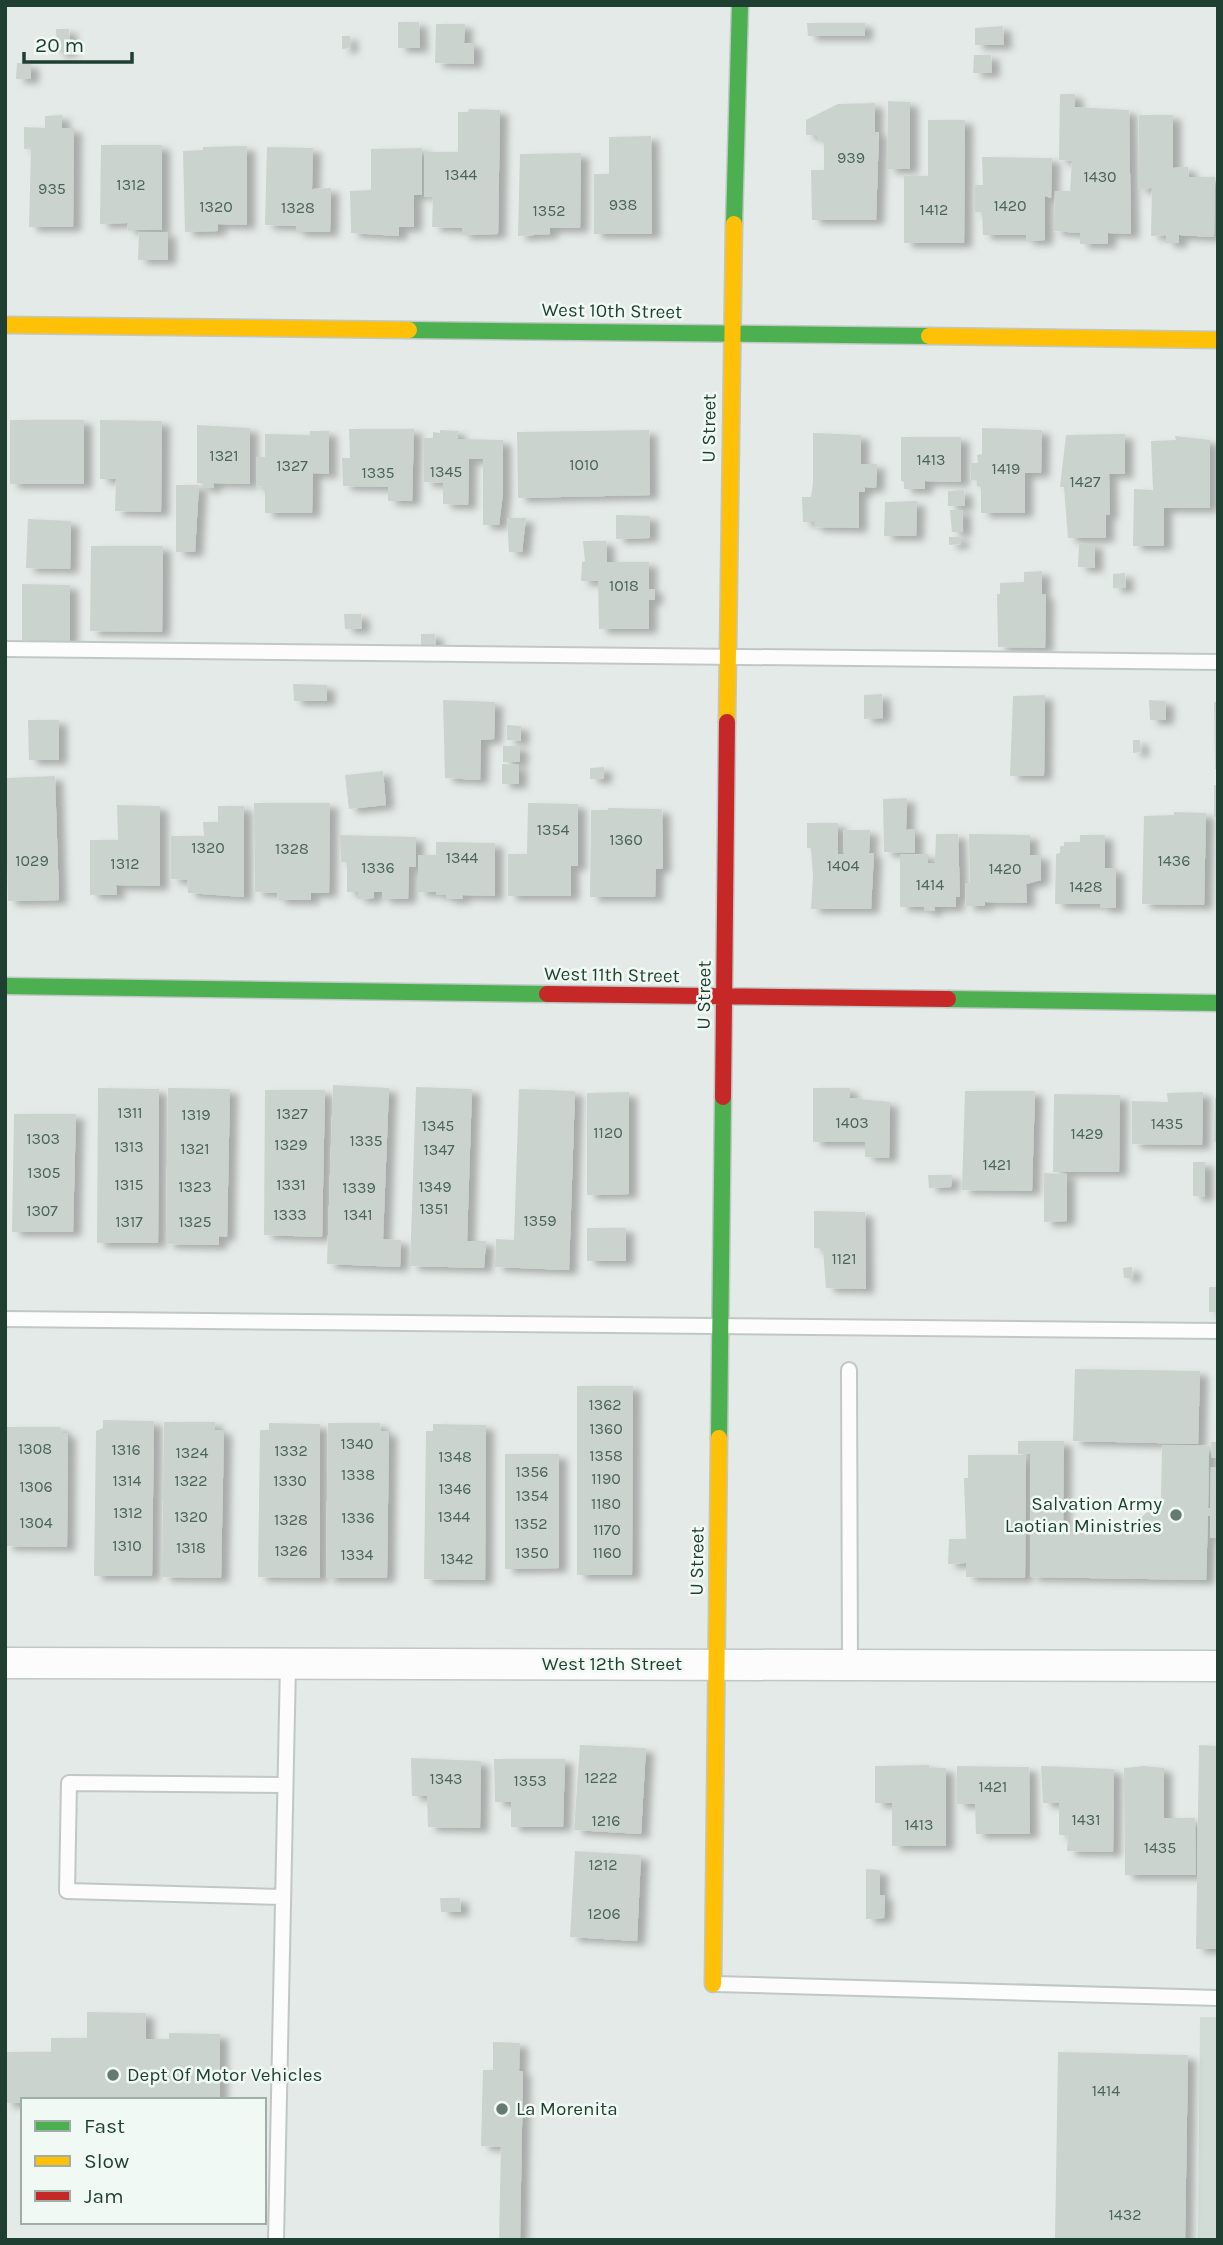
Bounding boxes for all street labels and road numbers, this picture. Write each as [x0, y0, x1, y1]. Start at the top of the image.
street label: West 10th Street [542, 299, 682, 323]
street label: U Street [697, 393, 721, 463]
street label: U Street [692, 960, 716, 1030]
street label: West 11th Street [544, 963, 680, 987]
street label: U Street [685, 1526, 709, 1596]
street label: West 12th Street [542, 1653, 682, 1675]

